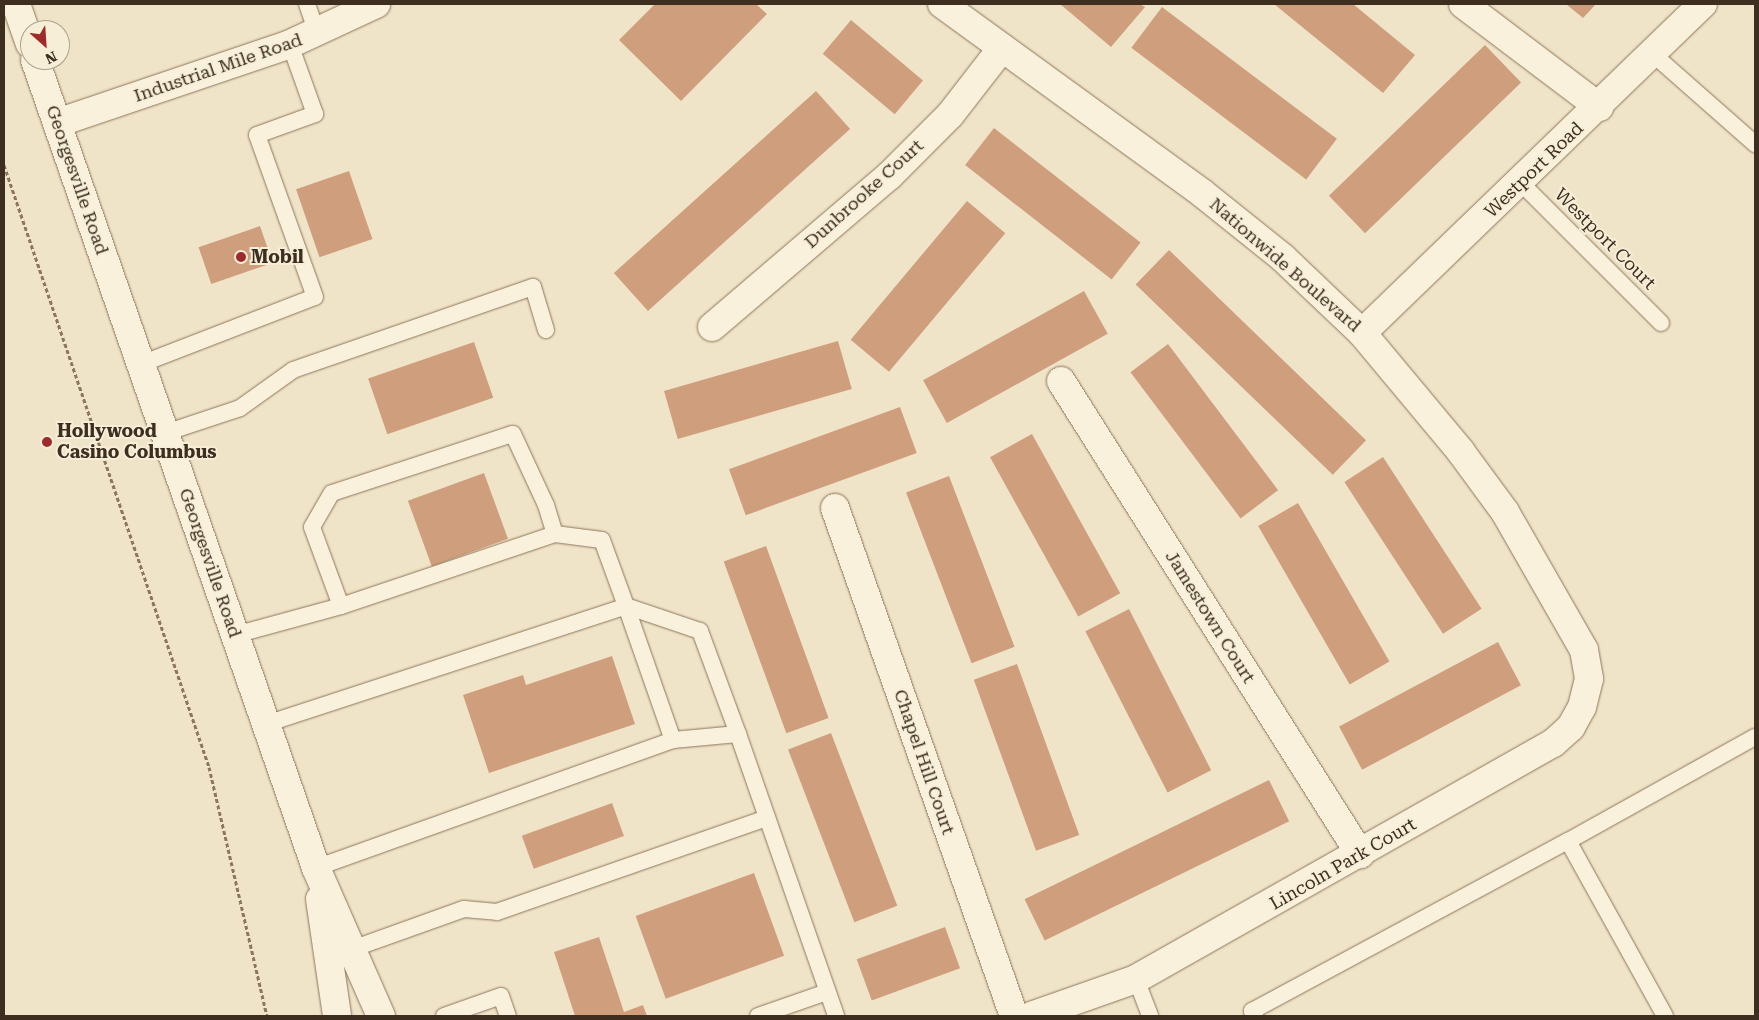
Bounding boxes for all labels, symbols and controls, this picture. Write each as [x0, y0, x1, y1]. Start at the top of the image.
north arrow [20, 20, 70, 70]
street label: Industrial Mile Road [131, 29, 305, 107]
text: N [43, 48, 59, 67]
street label: Georgesville Road [41, 103, 113, 257]
street label: Westport Road [1480, 118, 1588, 222]
street label: Dunbrooke Court [800, 135, 928, 253]
street label: Westport Court [1550, 184, 1660, 294]
street label: Nationwide Boulevard [1205, 193, 1365, 337]
place label: Mobil [251, 246, 304, 268]
marker: Mobil [235, 251, 247, 263]
place label: Hollywood Casino Columbus [57, 421, 217, 464]
marker: Hollywood Casino Columbus [41, 436, 53, 448]
street label: Georgesville Road [174, 486, 246, 640]
street label: Jamestown Court [1160, 547, 1260, 687]
street label: Chapel Hill Court [889, 687, 959, 837]
street label: Lincoln Park Court [1266, 813, 1420, 915]

